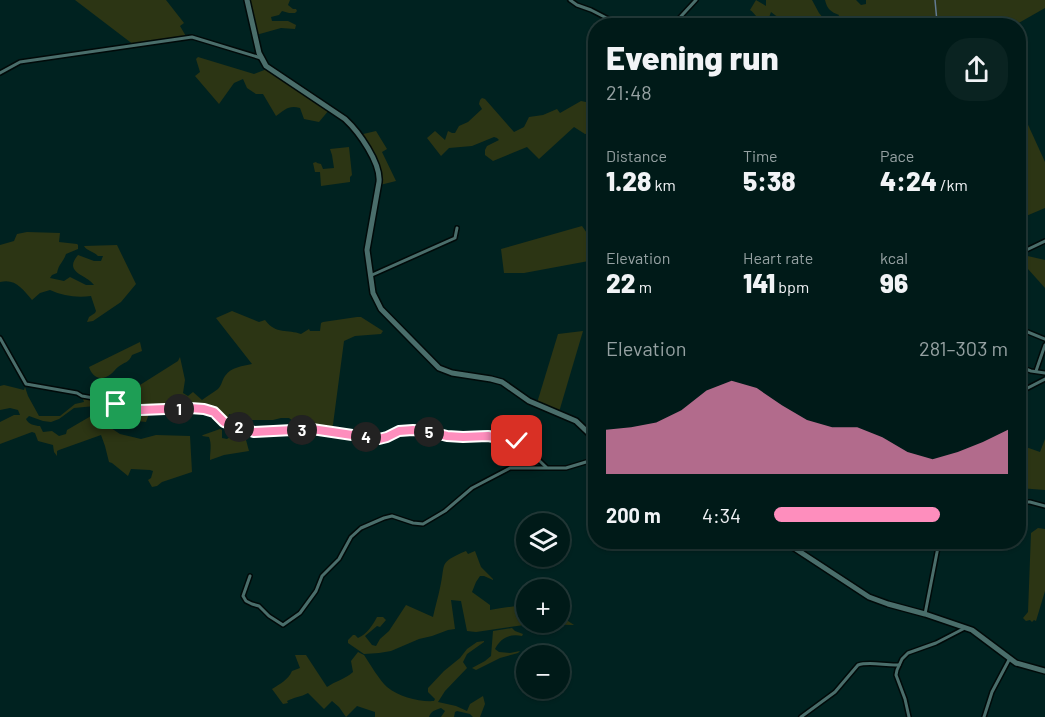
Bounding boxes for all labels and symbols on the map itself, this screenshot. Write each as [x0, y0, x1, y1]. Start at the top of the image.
pin [90, 378, 141, 429]
pin: 1 [164, 394, 194, 424]
pin: 2 [224, 412, 254, 442]
pin: 3 [287, 415, 317, 445]
pin [491, 415, 542, 466]
pin: 5 [414, 417, 444, 447]
pin: 4 [351, 422, 381, 452]

